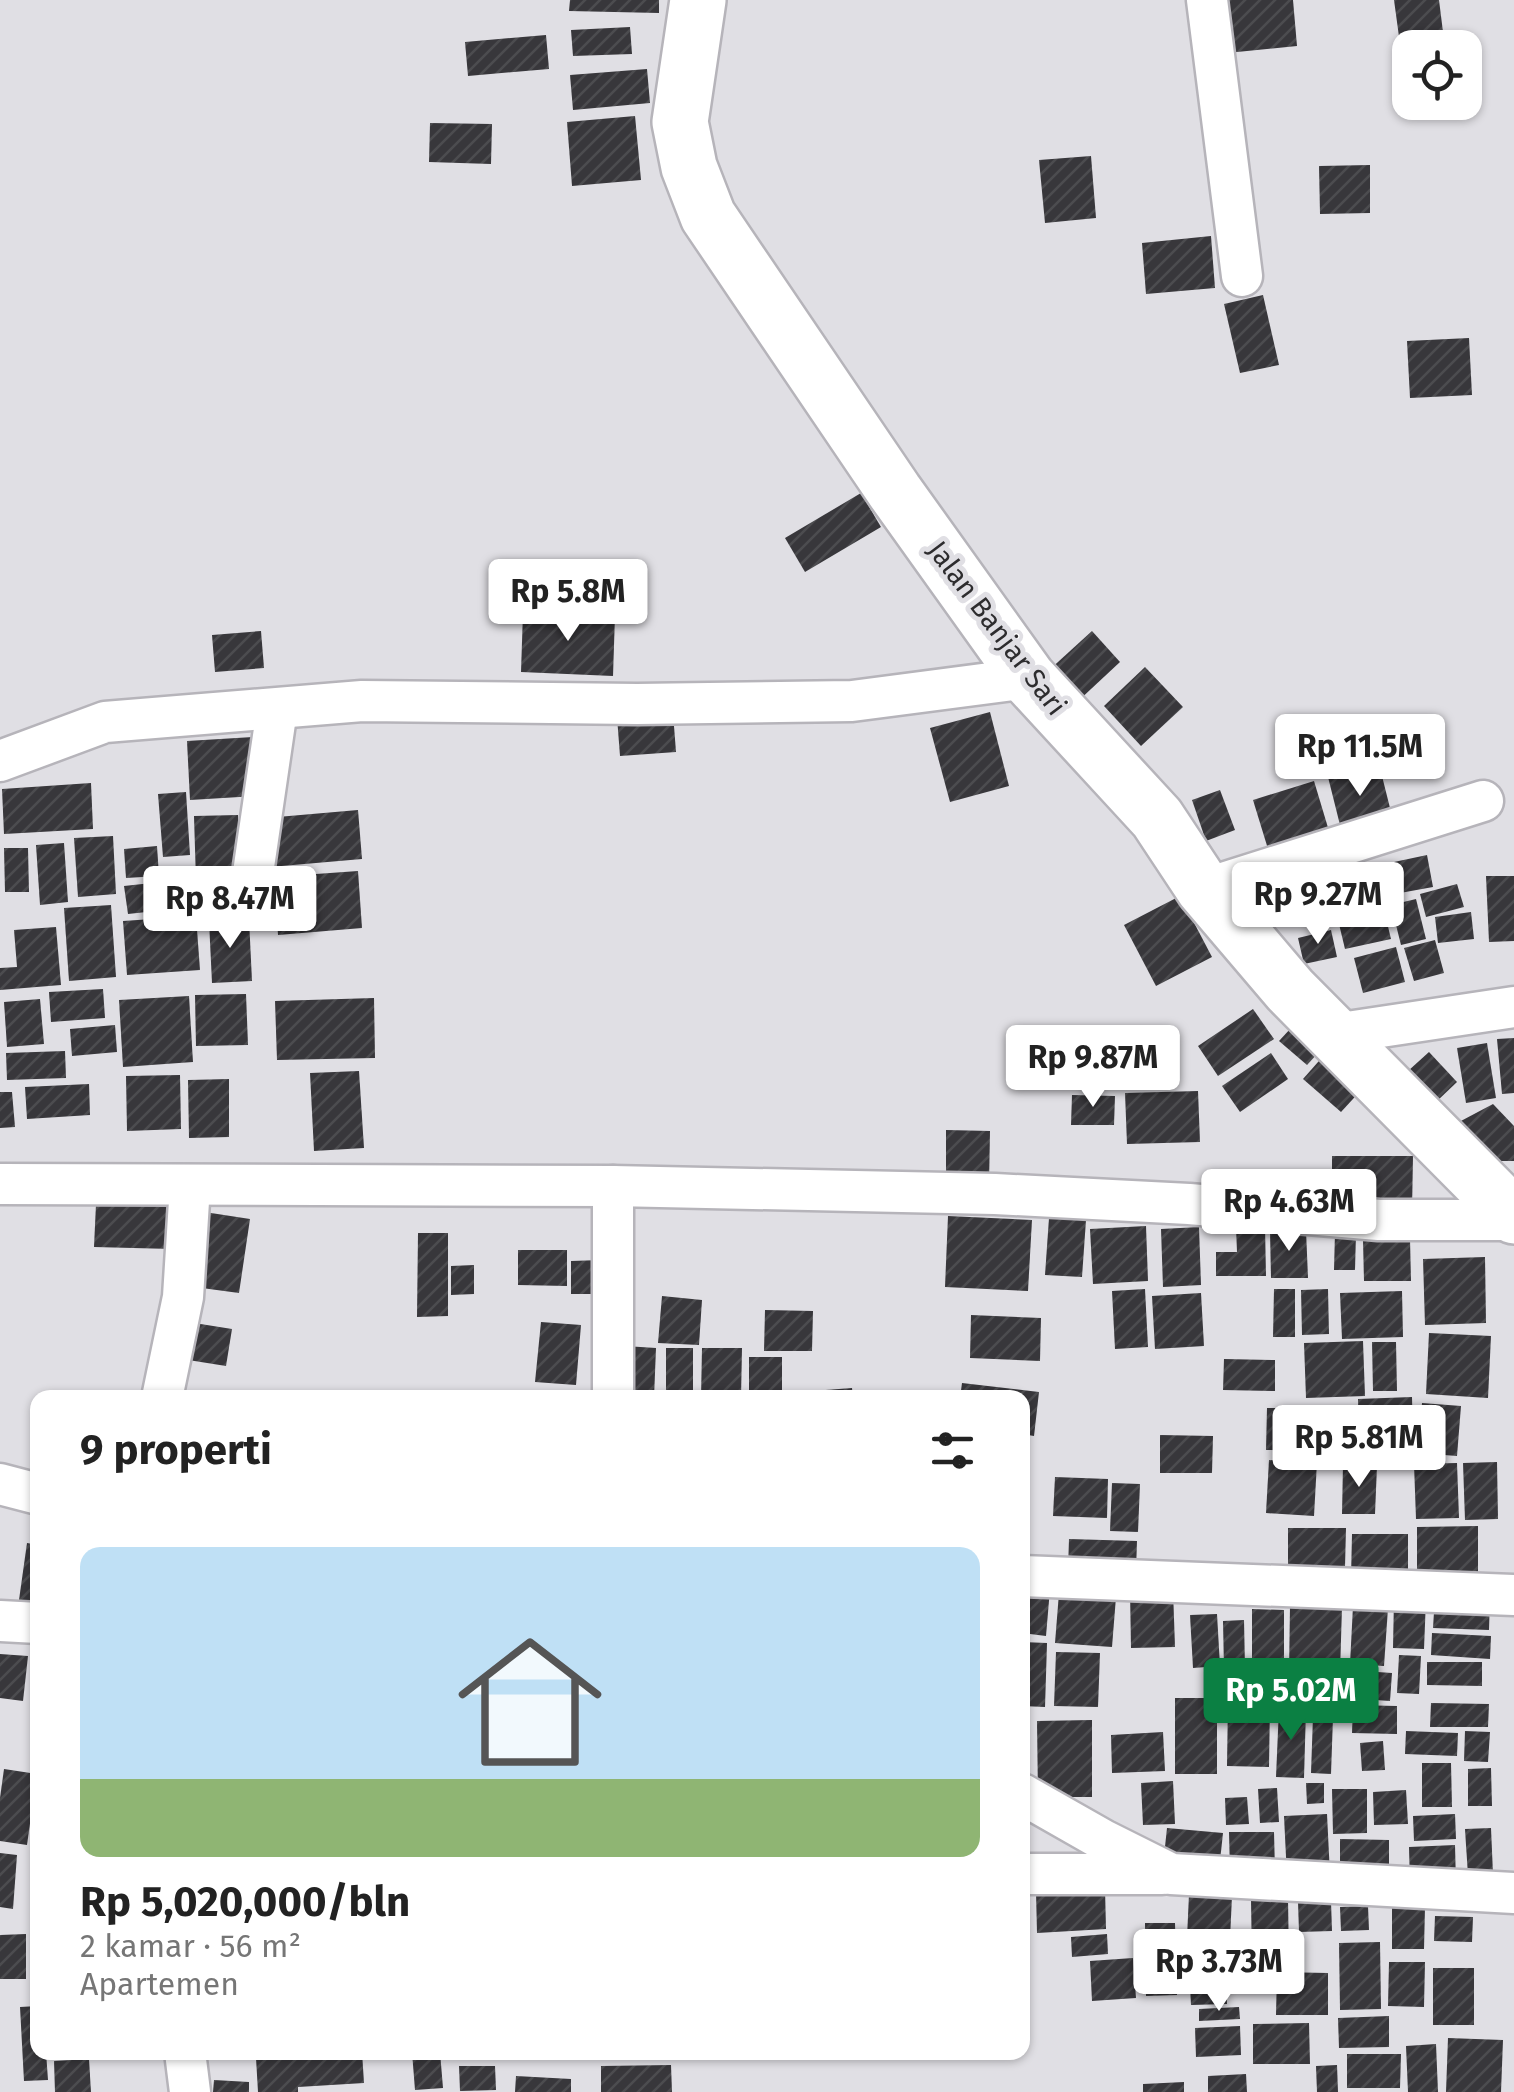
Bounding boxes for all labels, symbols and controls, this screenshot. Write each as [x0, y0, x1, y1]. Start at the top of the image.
map controls [1392, 30, 1482, 120]
button: locate [1392, 30, 1482, 120]
street label: Jalan Banjar Sari [921, 534, 1073, 722]
pin: Rp 5.8M [476, 559, 660, 644]
text: Rp 5.8M [510, 572, 626, 610]
pin: Rp 11.5M [1257, 714, 1463, 799]
text: Rp 11.5M [1297, 727, 1423, 765]
pin: Rp 9.27M [1215, 862, 1421, 947]
pin: Rp 8.47M [127, 866, 333, 951]
text: Rp 9.27M [1254, 875, 1382, 913]
text: Rp 8.47M [165, 879, 295, 917]
pin: Rp 9.87M [990, 1025, 1196, 1110]
text: Rp 9.87M [1028, 1038, 1158, 1076]
pin: Rp 4.63M [1186, 1169, 1392, 1254]
text: Rp 4.63M [1223, 1182, 1355, 1220]
pin: Rp 5.81M [1256, 1405, 1462, 1490]
text: Rp 5.81M [1295, 1418, 1423, 1456]
icon: filters [925, 1423, 980, 1478]
text: 9 properti [80, 1425, 272, 1475]
icon: home [440, 1612, 620, 1792]
pin: Rp 5.02M [1188, 1658, 1394, 1743]
text: Rp 5.02M [1226, 1671, 1356, 1709]
text: Rp 5,020,000/bln [80, 1877, 410, 1927]
text: 2 kamar · 56 m² [80, 1927, 301, 1965]
pin: Rp 3.73M [1116, 1929, 1322, 2014]
text: Rp 3.73M [1155, 1942, 1283, 1980]
text: Apartemen [80, 1965, 239, 2003]

